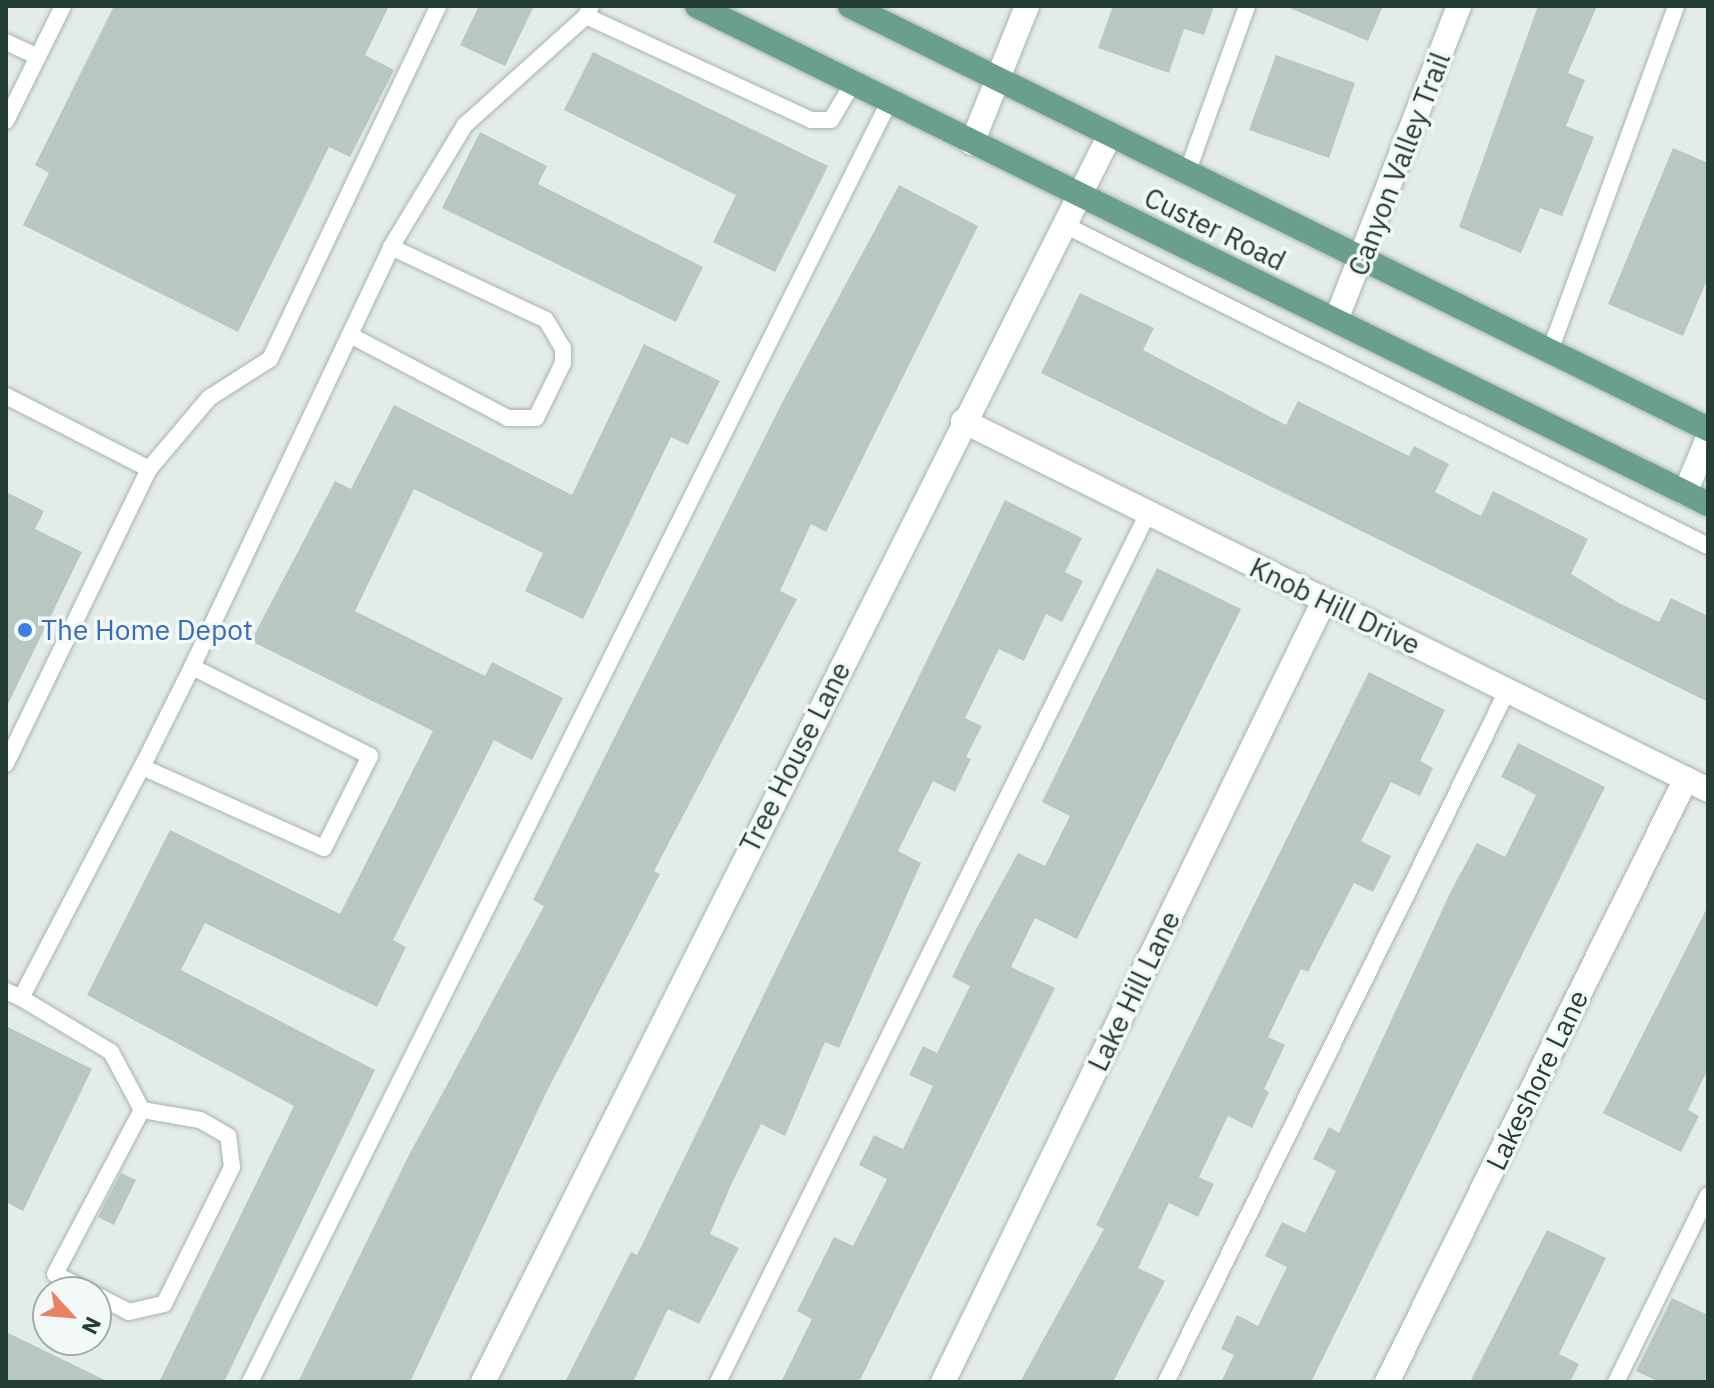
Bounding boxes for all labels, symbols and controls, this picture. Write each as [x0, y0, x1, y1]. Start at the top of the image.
street label: Canyon Valley Trail [1341, 48, 1457, 280]
street label: Custer Road [1139, 180, 1291, 278]
street label: Knob Hill Drive [1244, 550, 1426, 662]
place label: The Home Depot [41, 613, 253, 647]
marker: The Home Depot [16, 621, 34, 639]
street label: Tree House Lane [732, 656, 858, 858]
street label: Lake Hill Lane [1081, 905, 1187, 1077]
street label: Lakeshore Lane [1479, 984, 1595, 1176]
north arrow [32, 1276, 112, 1356]
text: N [76, 1312, 109, 1339]

